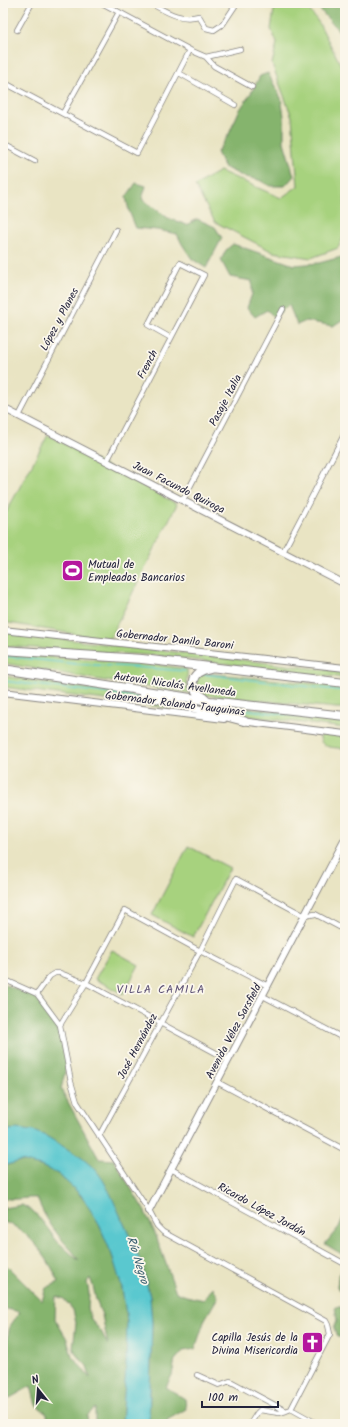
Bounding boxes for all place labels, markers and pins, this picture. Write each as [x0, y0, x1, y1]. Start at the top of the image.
place label: Mutual de Empleados Bancarios [88, 556, 185, 587]
sports icon: Mutual de Empleados Bancarios [60, 557, 86, 583]
place label: Capilla Jesús de la Divina Misericordia [212, 1329, 298, 1360]
church icon: Capilla Jesús de la Divina Misericordia [300, 1330, 326, 1356]

